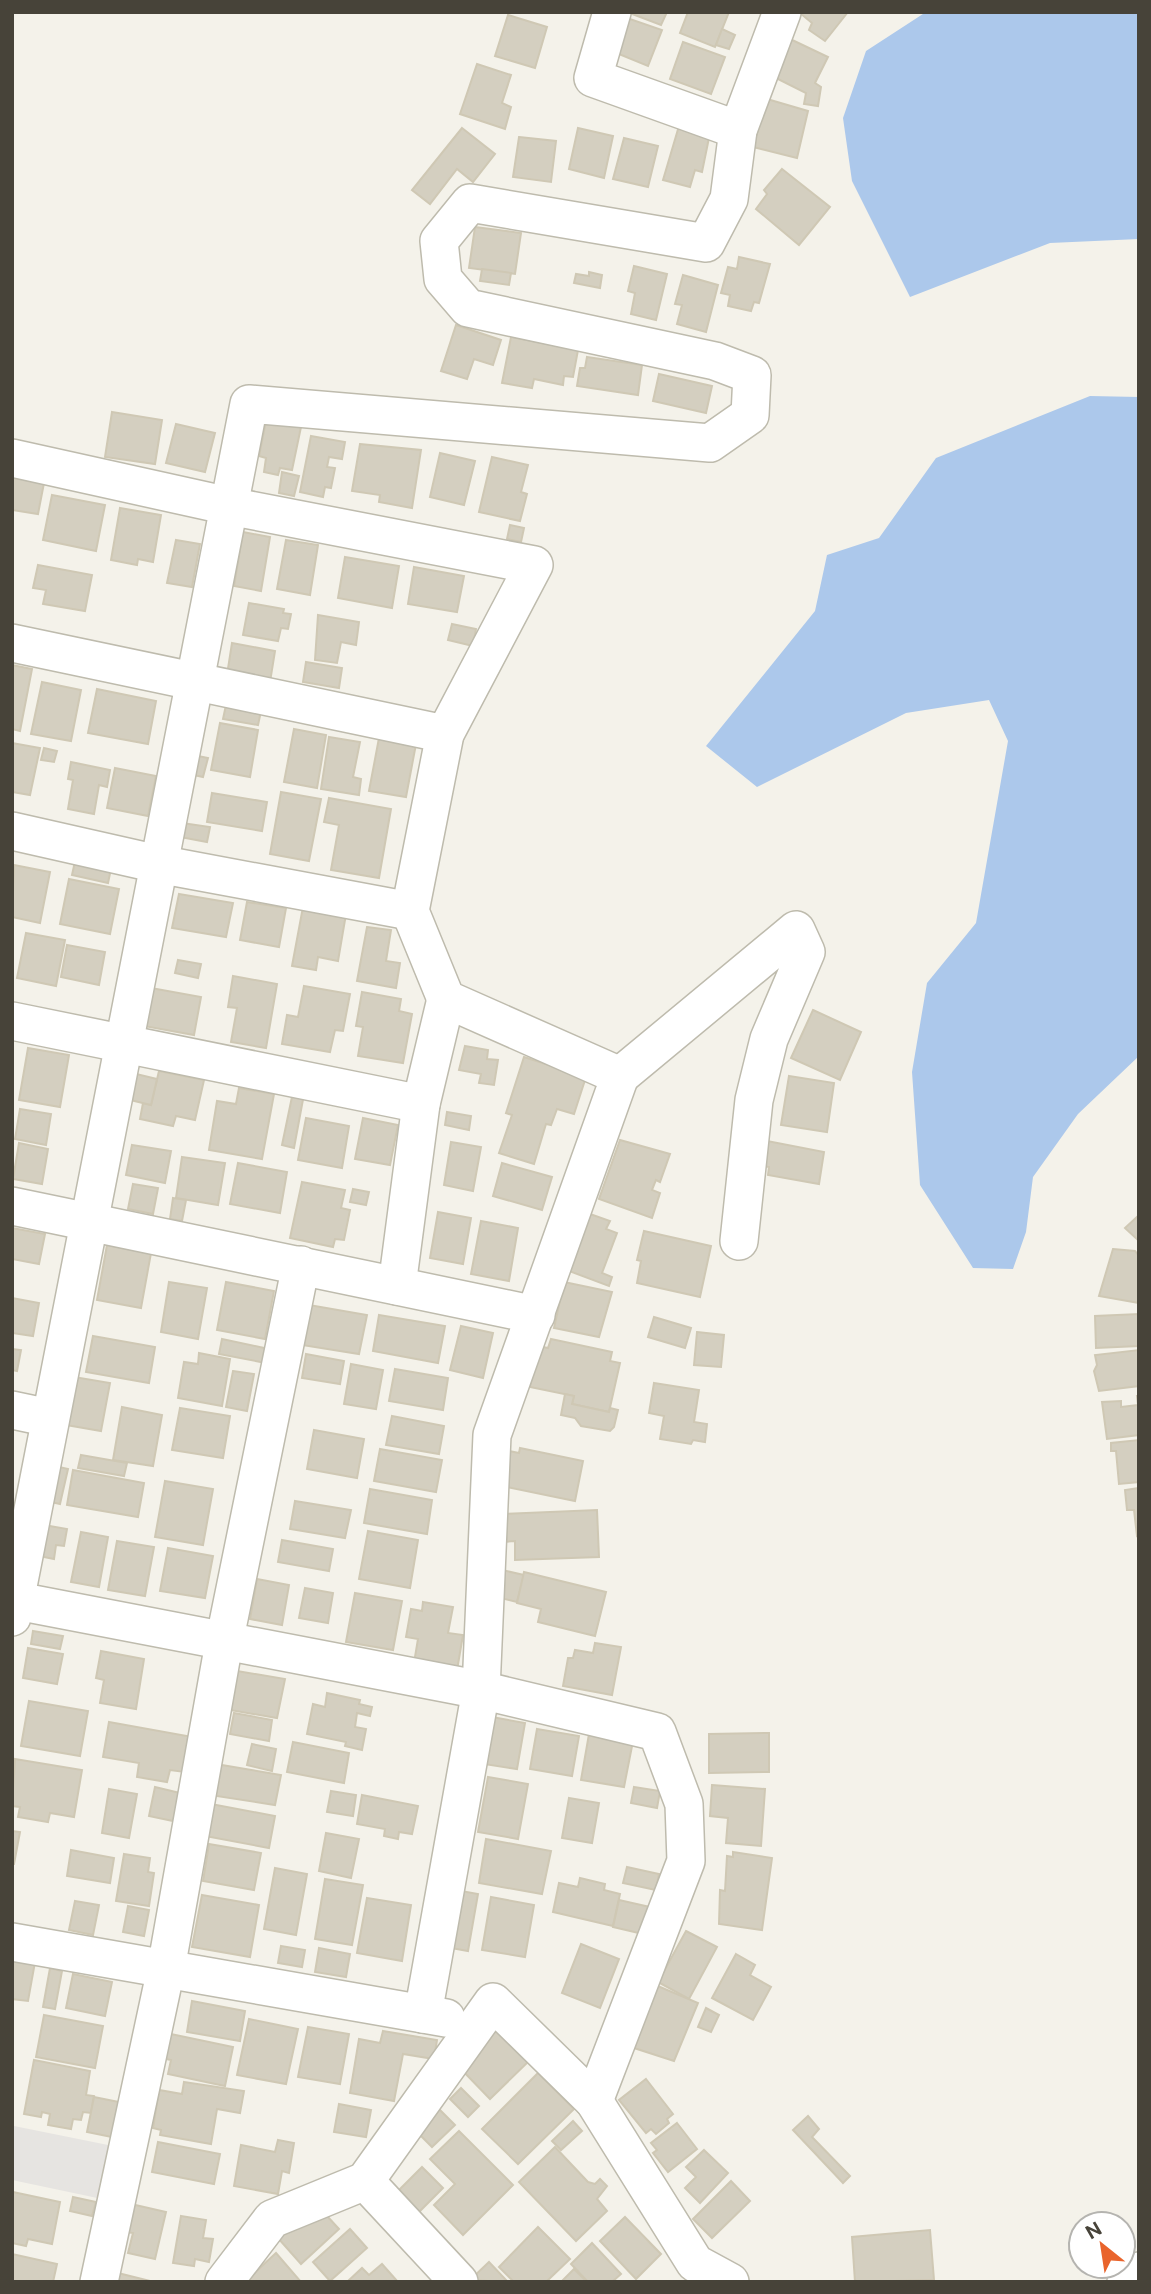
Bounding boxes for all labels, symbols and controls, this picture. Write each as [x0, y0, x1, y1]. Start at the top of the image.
north arrow [1067, 2210, 1137, 2280]
text: N [1082, 2217, 1105, 2244]

